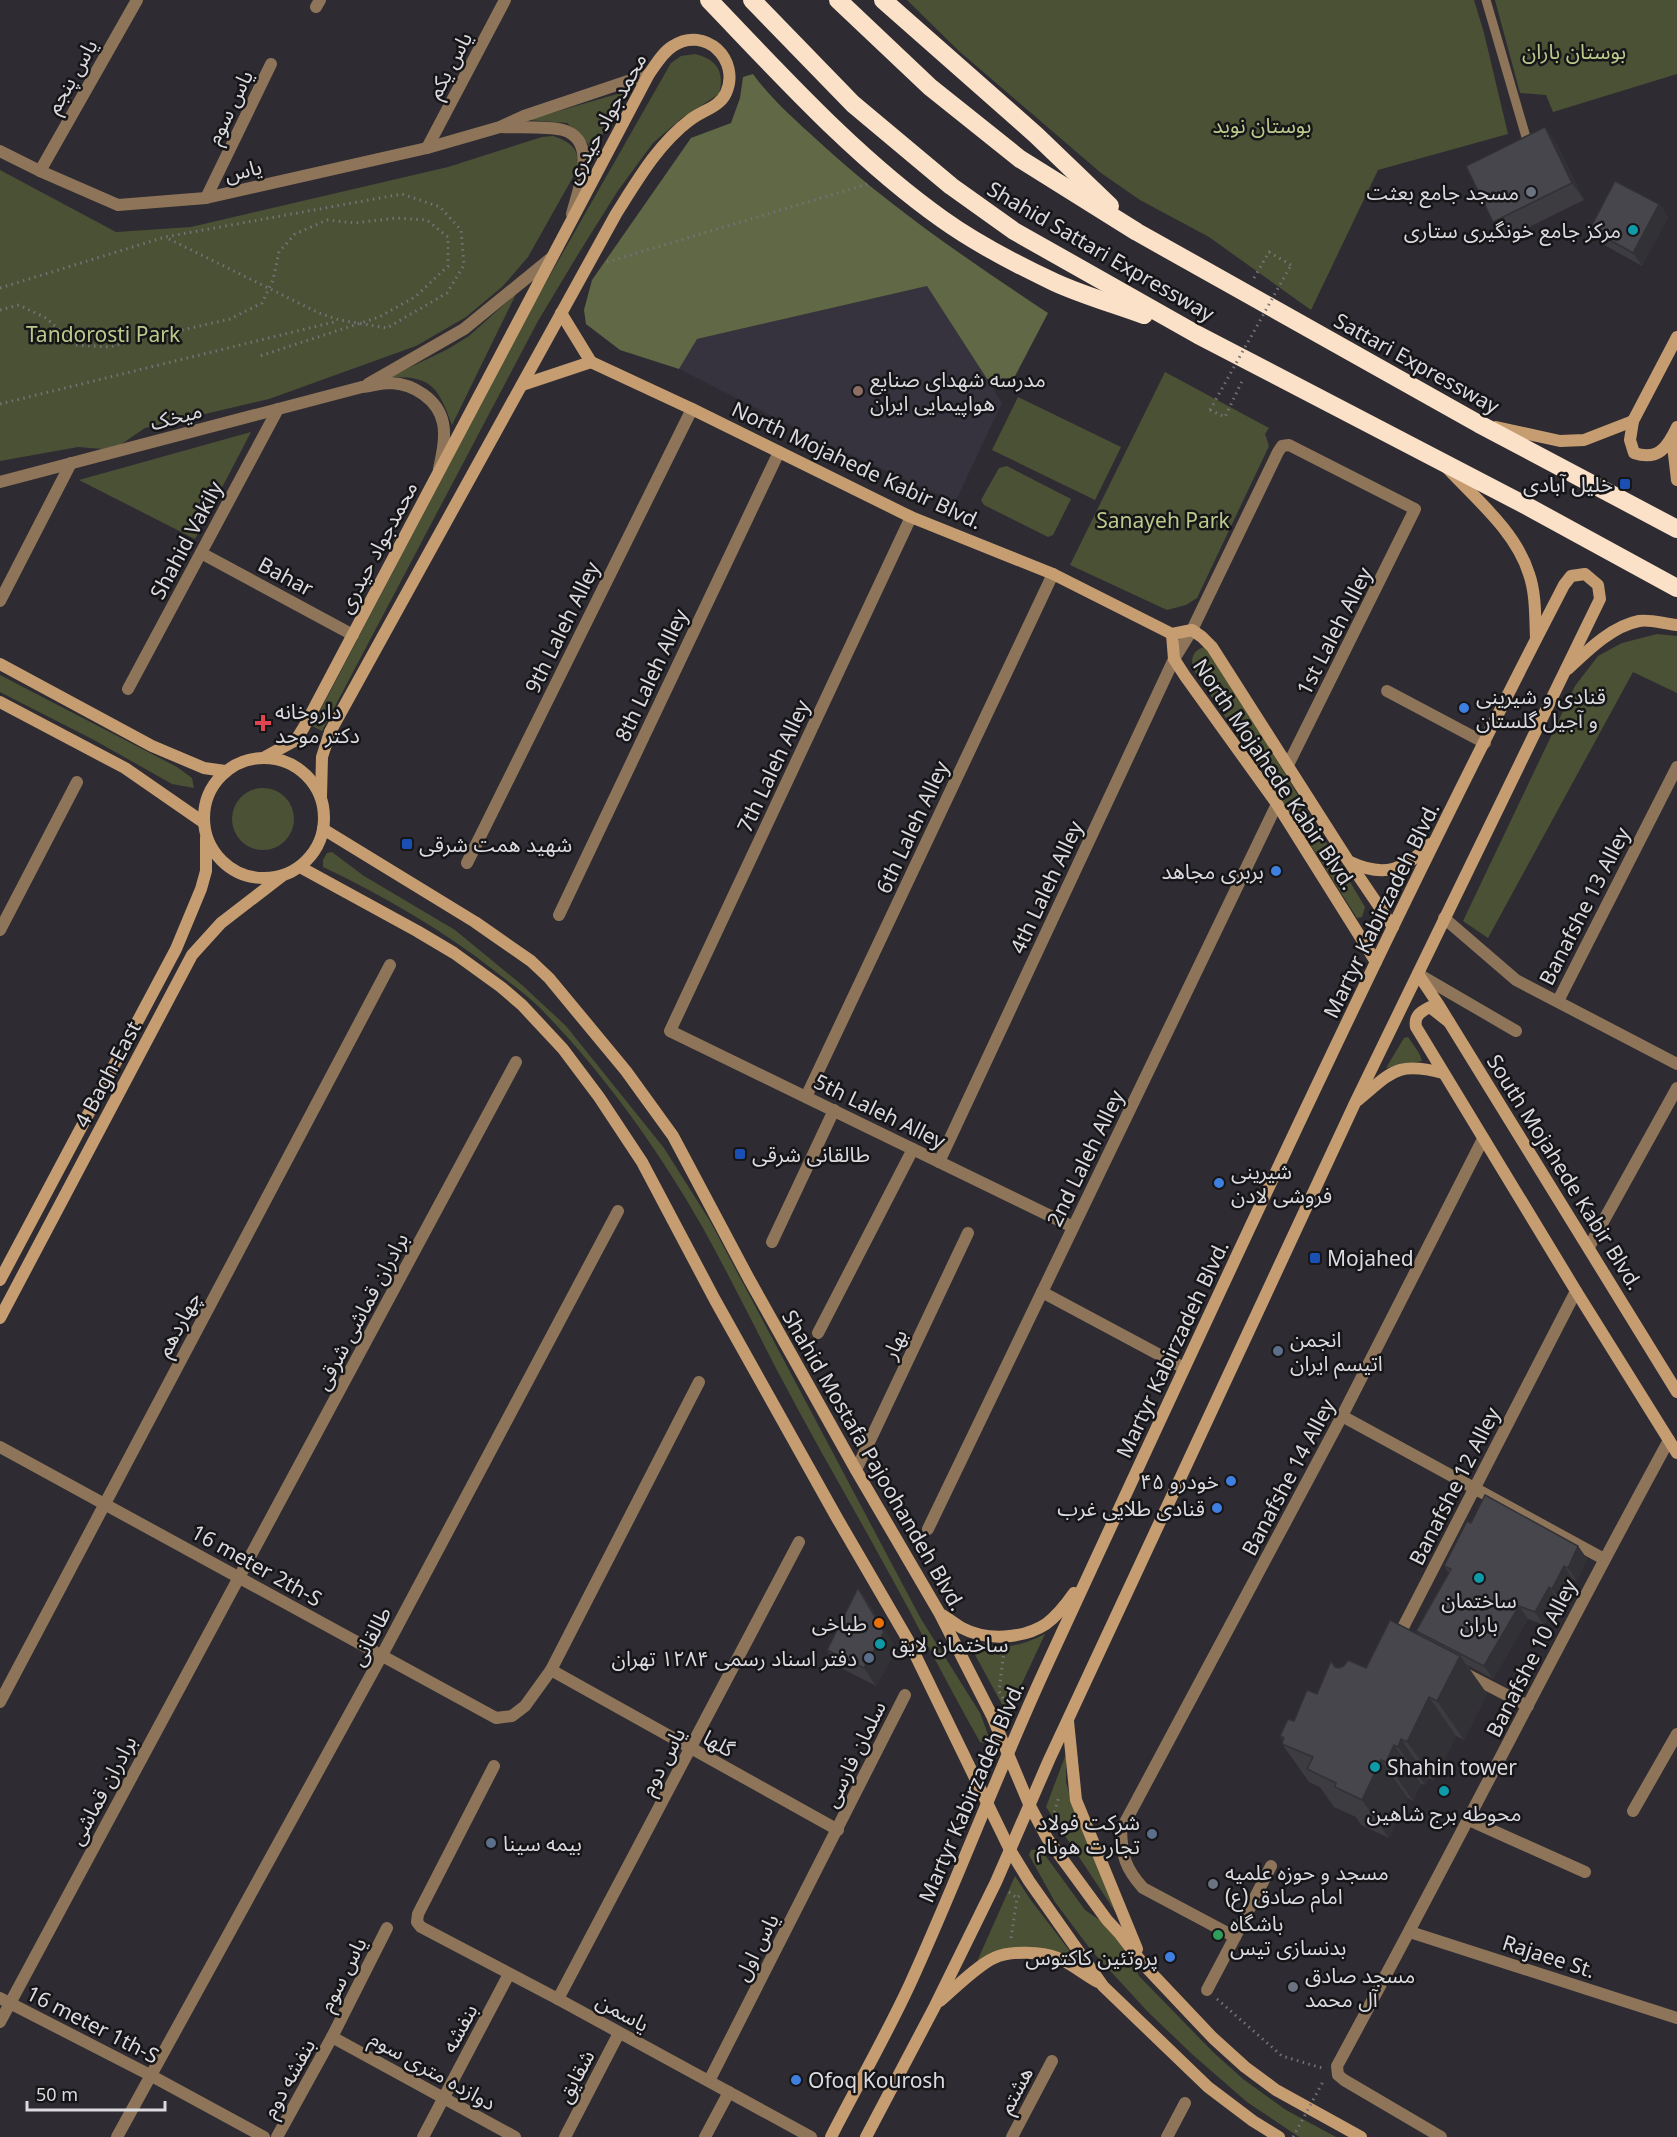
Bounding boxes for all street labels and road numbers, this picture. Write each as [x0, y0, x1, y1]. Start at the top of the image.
street label: یاس یکم [420, 27, 480, 104]
street label: یاس پنجم [38, 34, 105, 119]
street label: محمدجواد حیدری [557, 48, 653, 188]
street label: یاس سوم [199, 65, 262, 150]
street label: یاس [221, 152, 265, 188]
street label: Shahid Sattari Expressway [982, 174, 1220, 328]
street label: Sattari Expressway [1329, 306, 1505, 420]
street label: North Mojahede Kabir Blvd. [727, 395, 987, 535]
street label: میخک [147, 396, 205, 436]
street label: Shahid Vakily [143, 476, 229, 604]
street label: محمدجواد حیدری [330, 476, 424, 618]
street label: Bahar [253, 550, 319, 602]
street label: 9th Laleh Alley [518, 556, 606, 697]
street label: 1st Laleh Alley [1290, 562, 1378, 700]
street label: 8th Laleh Alley [608, 604, 694, 746]
street label: North Mojahede Kabir Blvd. [1187, 653, 1363, 895]
street label: 7th Laleh Alley [730, 695, 816, 837]
street label: 6th Laleh Alley [869, 756, 955, 898]
street label: Martyr Kabirzadeh Blvd. [1317, 797, 1445, 1023]
street label: 4th Laleh Alley [1003, 816, 1089, 958]
street label: Banafshe 13 Alley [1532, 822, 1636, 990]
street label: 4 Bagh-East [67, 1016, 147, 1132]
street label: South Mojahede Kabir Blvd. [1481, 1049, 1649, 1295]
street label: 5th Laleh Alley [810, 1067, 951, 1155]
street label: 2nd Laleh Alley [1040, 1085, 1130, 1231]
street label: برادران قماشی شرقی [308, 1227, 414, 1395]
street label: Martyr Kabirzadeh Blvd. [1109, 1236, 1235, 1462]
street label: چهاردهم [149, 1286, 209, 1362]
street label: Shahid Mostafa Pajoohandeh Blvd. [776, 1304, 972, 1616]
street label: بهار [875, 1324, 913, 1364]
street label: Banafshe 14 Alley [1235, 1394, 1341, 1560]
street label: Banafshe 12 Alley [1402, 1402, 1506, 1570]
street label: 16 meter 2th-S [187, 1518, 327, 1612]
street label: Banafshe 10 Alley [1479, 1574, 1583, 1742]
street label: طالقانی [343, 1601, 397, 1671]
street label: Martyr Kabirzadeh Blvd. [912, 1678, 1030, 1906]
street label: سلمان فارسی [816, 1696, 892, 1812]
street label: یاس دوم [633, 1722, 694, 1801]
street label: گلها [698, 1723, 740, 1763]
street label: برادران قماشی [61, 1730, 143, 1850]
street label: یاس اول [727, 1908, 785, 1986]
street label: Rajaee St. [1499, 1928, 1599, 1984]
street label: یاس سوم [311, 1932, 375, 2017]
street label: 16 meter 1th-S [22, 1979, 164, 2069]
street label: یاسمن [592, 1986, 654, 2038]
street label: بنفشه [435, 1999, 483, 2057]
street label: دوازده متری سوم [363, 2024, 501, 2119]
street label: بنفشه دوم [255, 2033, 324, 2124]
street label: شقایق [549, 2045, 601, 2107]
street label: هشتم [991, 2062, 1041, 2119]

